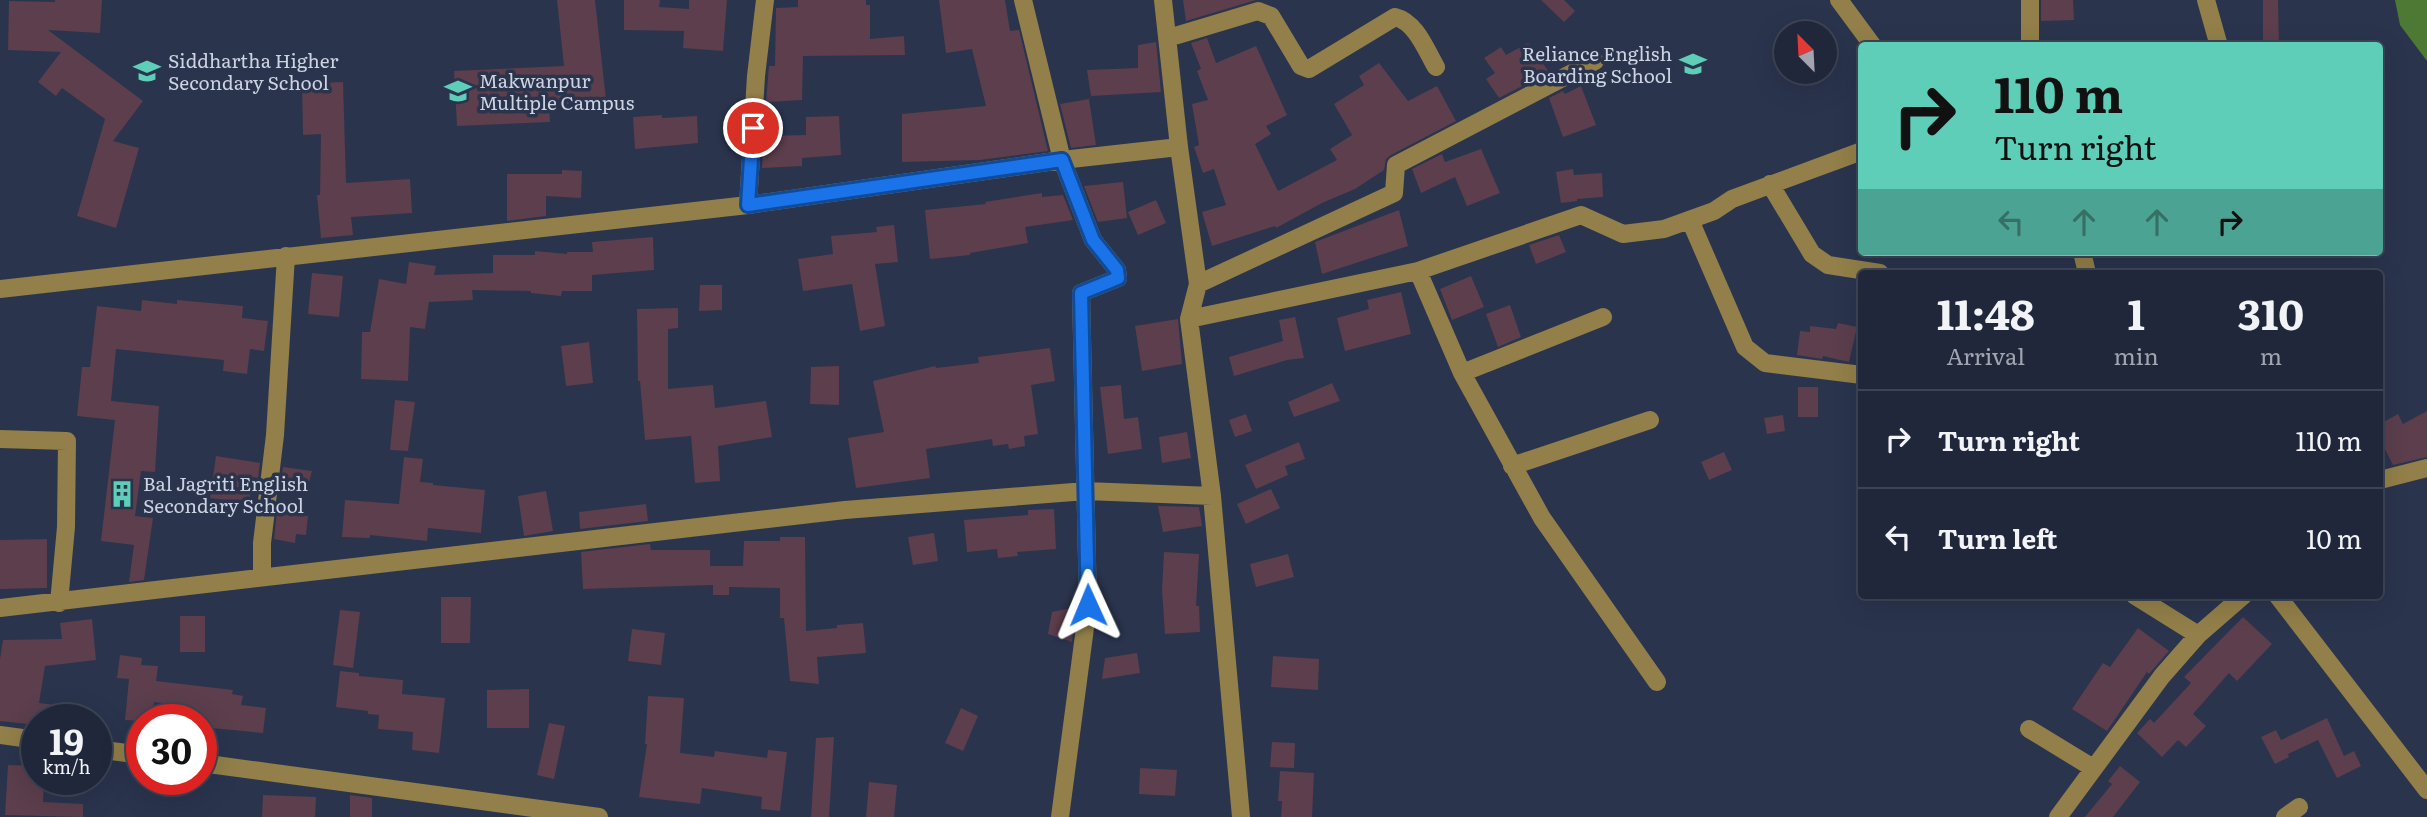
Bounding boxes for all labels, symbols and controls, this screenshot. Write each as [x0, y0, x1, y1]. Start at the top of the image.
north arrow [1774, 21, 1838, 84]
map controls [1774, 21, 1837, 84]
place label: Reliance English Boarding School [1522, 39, 1672, 89]
place label: Siddhartha Higher Secondary School [168, 46, 338, 96]
school or university icon: Reliance English Boarding School [1678, 49, 1708, 79]
text: 110 m [1994, 55, 2123, 128]
school or university icon: Siddhartha Higher Secondary School [132, 56, 162, 86]
place label: Makwanpur Multiple Campus [479, 66, 635, 116]
icon: right [1879, 70, 1970, 161]
school or university icon: Makwanpur Multiple Campus [443, 76, 473, 106]
pin [723, 98, 783, 158]
icon: arrive [734, 109, 772, 147]
text: Turn right [1994, 122, 2156, 170]
icon: left [1992, 203, 2030, 241]
icon: ahead [2065, 203, 2103, 241]
icon: ahead [2138, 203, 2176, 241]
icon: right [2211, 203, 2249, 241]
text: 11:48 [1937, 281, 2035, 343]
text: 1 [2127, 281, 2145, 343]
text: 310 [2237, 281, 2304, 343]
text: Arrival [1946, 338, 2025, 372]
text: min [2114, 338, 2159, 372]
text: m [2260, 338, 2282, 372]
icon: right [1879, 420, 1917, 458]
text: Turn right [1938, 420, 2080, 459]
text: 110 m [2295, 420, 2362, 459]
place label: Bal Jagriti English Secondary School [143, 469, 308, 519]
building icon: Bal Jagriti English Secondary School [107, 479, 137, 509]
icon: left [1879, 518, 1917, 556]
text: Turn left [1938, 518, 2057, 557]
text: 10 m [2306, 518, 2362, 557]
position arrow [1051, 568, 1125, 642]
speed limit sign: 30 [126, 704, 217, 795]
text: 19 [49, 714, 84, 766]
text: km/h [43, 753, 90, 780]

